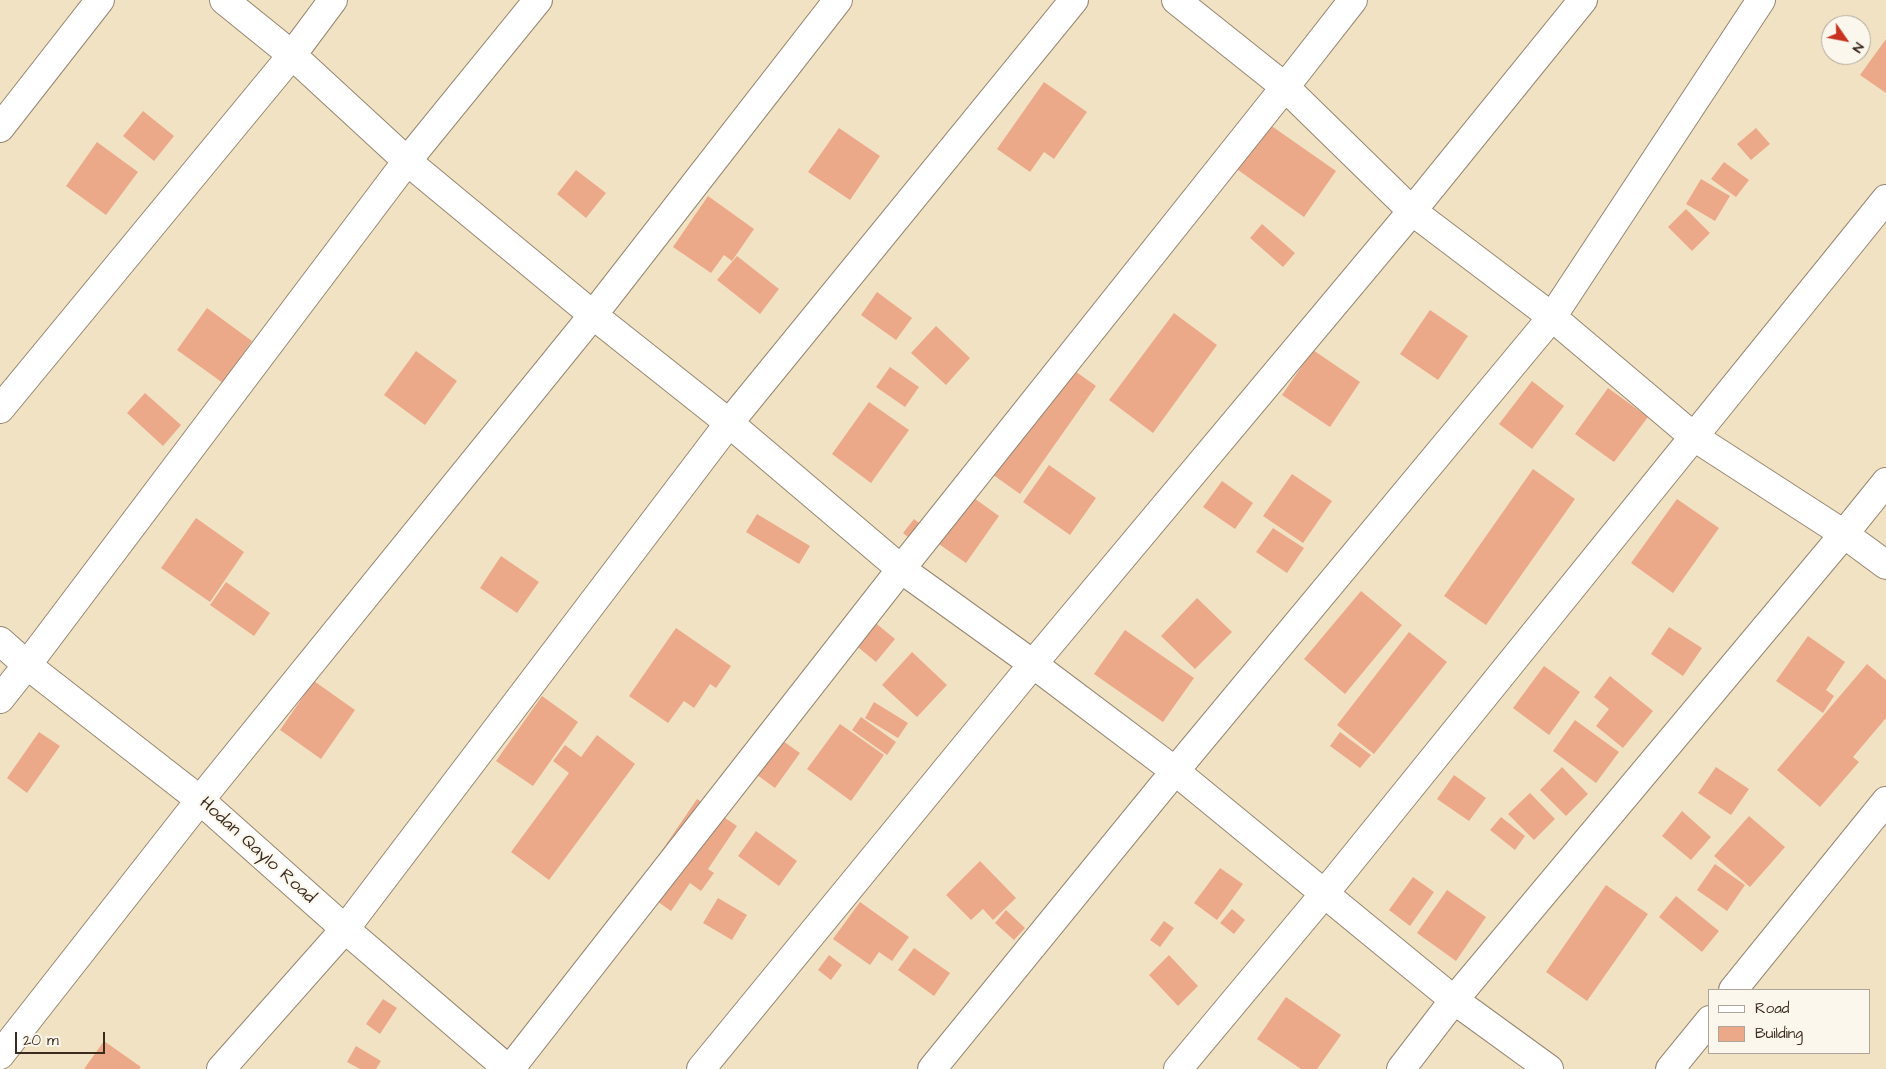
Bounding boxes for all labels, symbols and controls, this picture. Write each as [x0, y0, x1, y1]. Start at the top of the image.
north arrow [1821, 15, 1871, 65]
text: N [1847, 38, 1869, 57]
street label: Hodan Qaylo Road [194, 793, 320, 909]
legend [1708, 989, 1871, 1054]
text: Road [1755, 998, 1789, 1019]
scale bar [18, 1022, 108, 1054]
text: Building [1755, 1023, 1803, 1044]
text: 20 m [23, 1030, 59, 1051]

